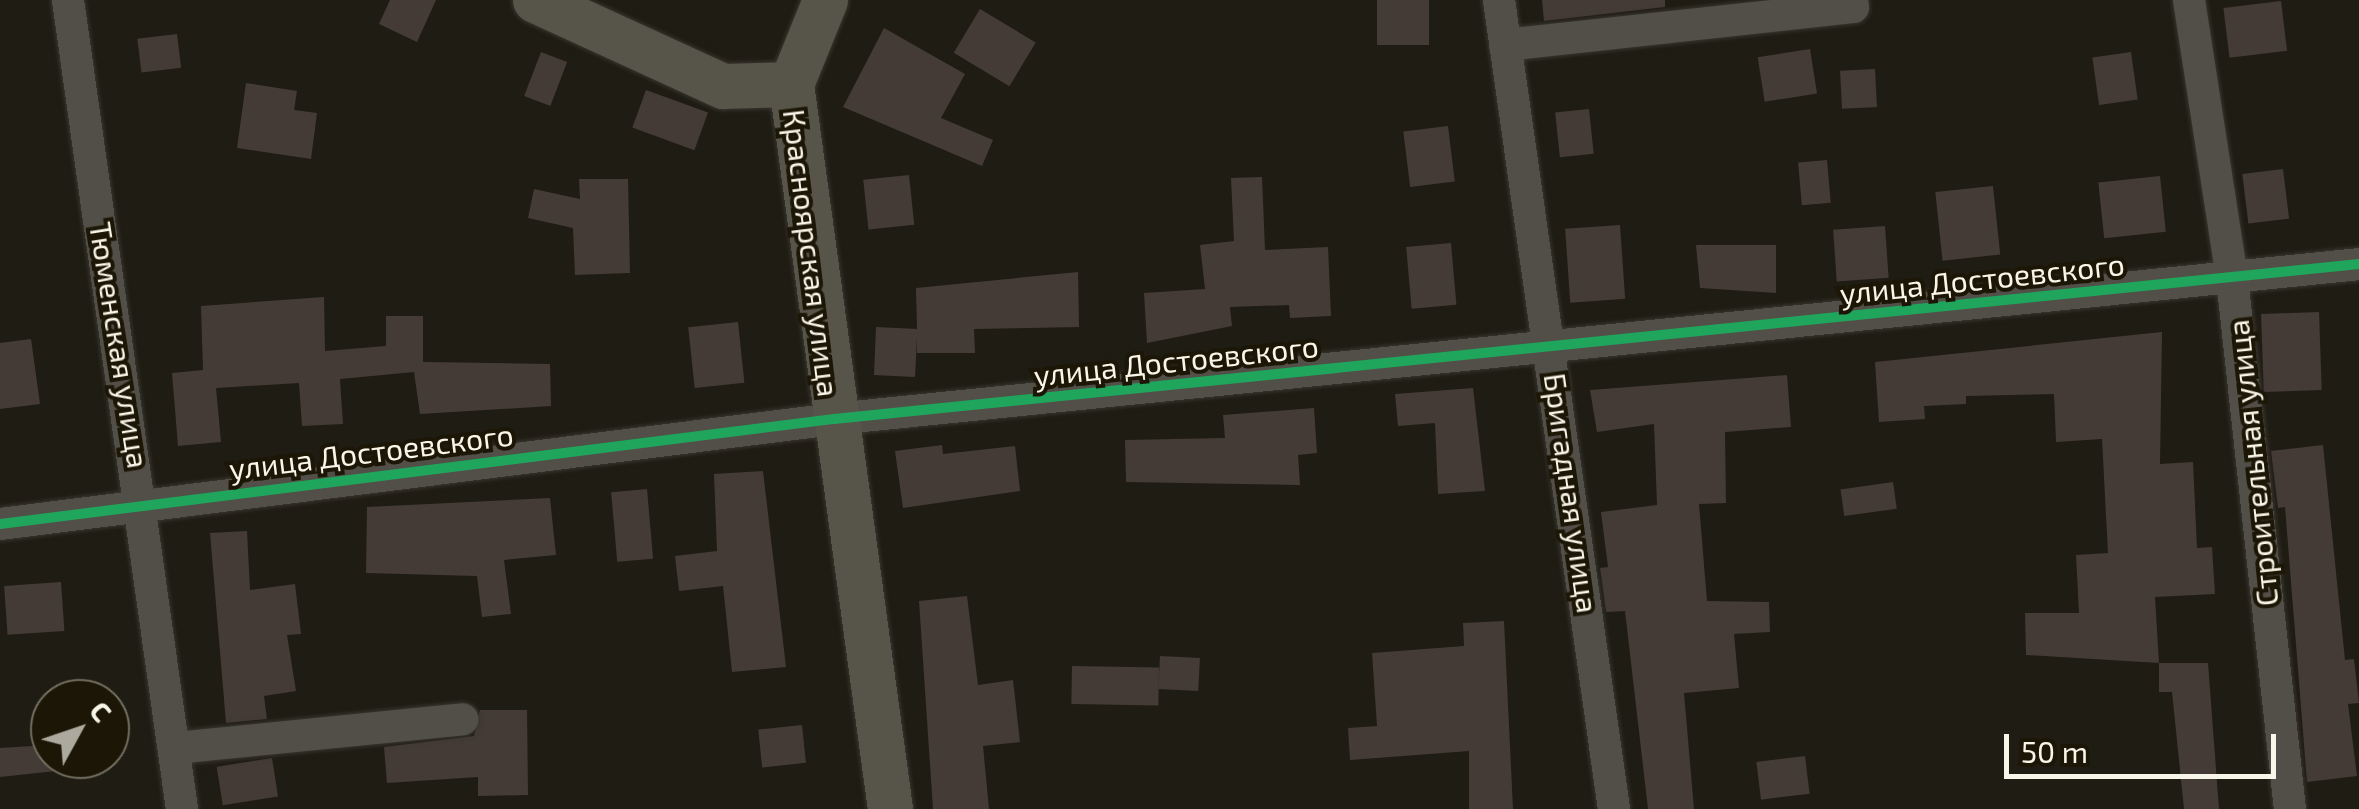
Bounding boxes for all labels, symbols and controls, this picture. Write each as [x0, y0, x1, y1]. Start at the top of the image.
street label: Красноярская улица [777, 107, 847, 399]
street label: Тюменская улица [83, 219, 157, 471]
street label: улица Достоевского [1838, 245, 2126, 311]
street label: Строительная улица [2219, 318, 2285, 608]
street label: улица Достоевского [1032, 327, 1320, 393]
street label: Бригадная улица [1537, 371, 1607, 615]
street label: улица Достоевского [227, 416, 515, 486]
north arrow [30, 679, 130, 779]
text: С [83, 694, 120, 728]
scale bar [2009, 714, 2282, 776]
text: 50 m [2021, 733, 2088, 769]

